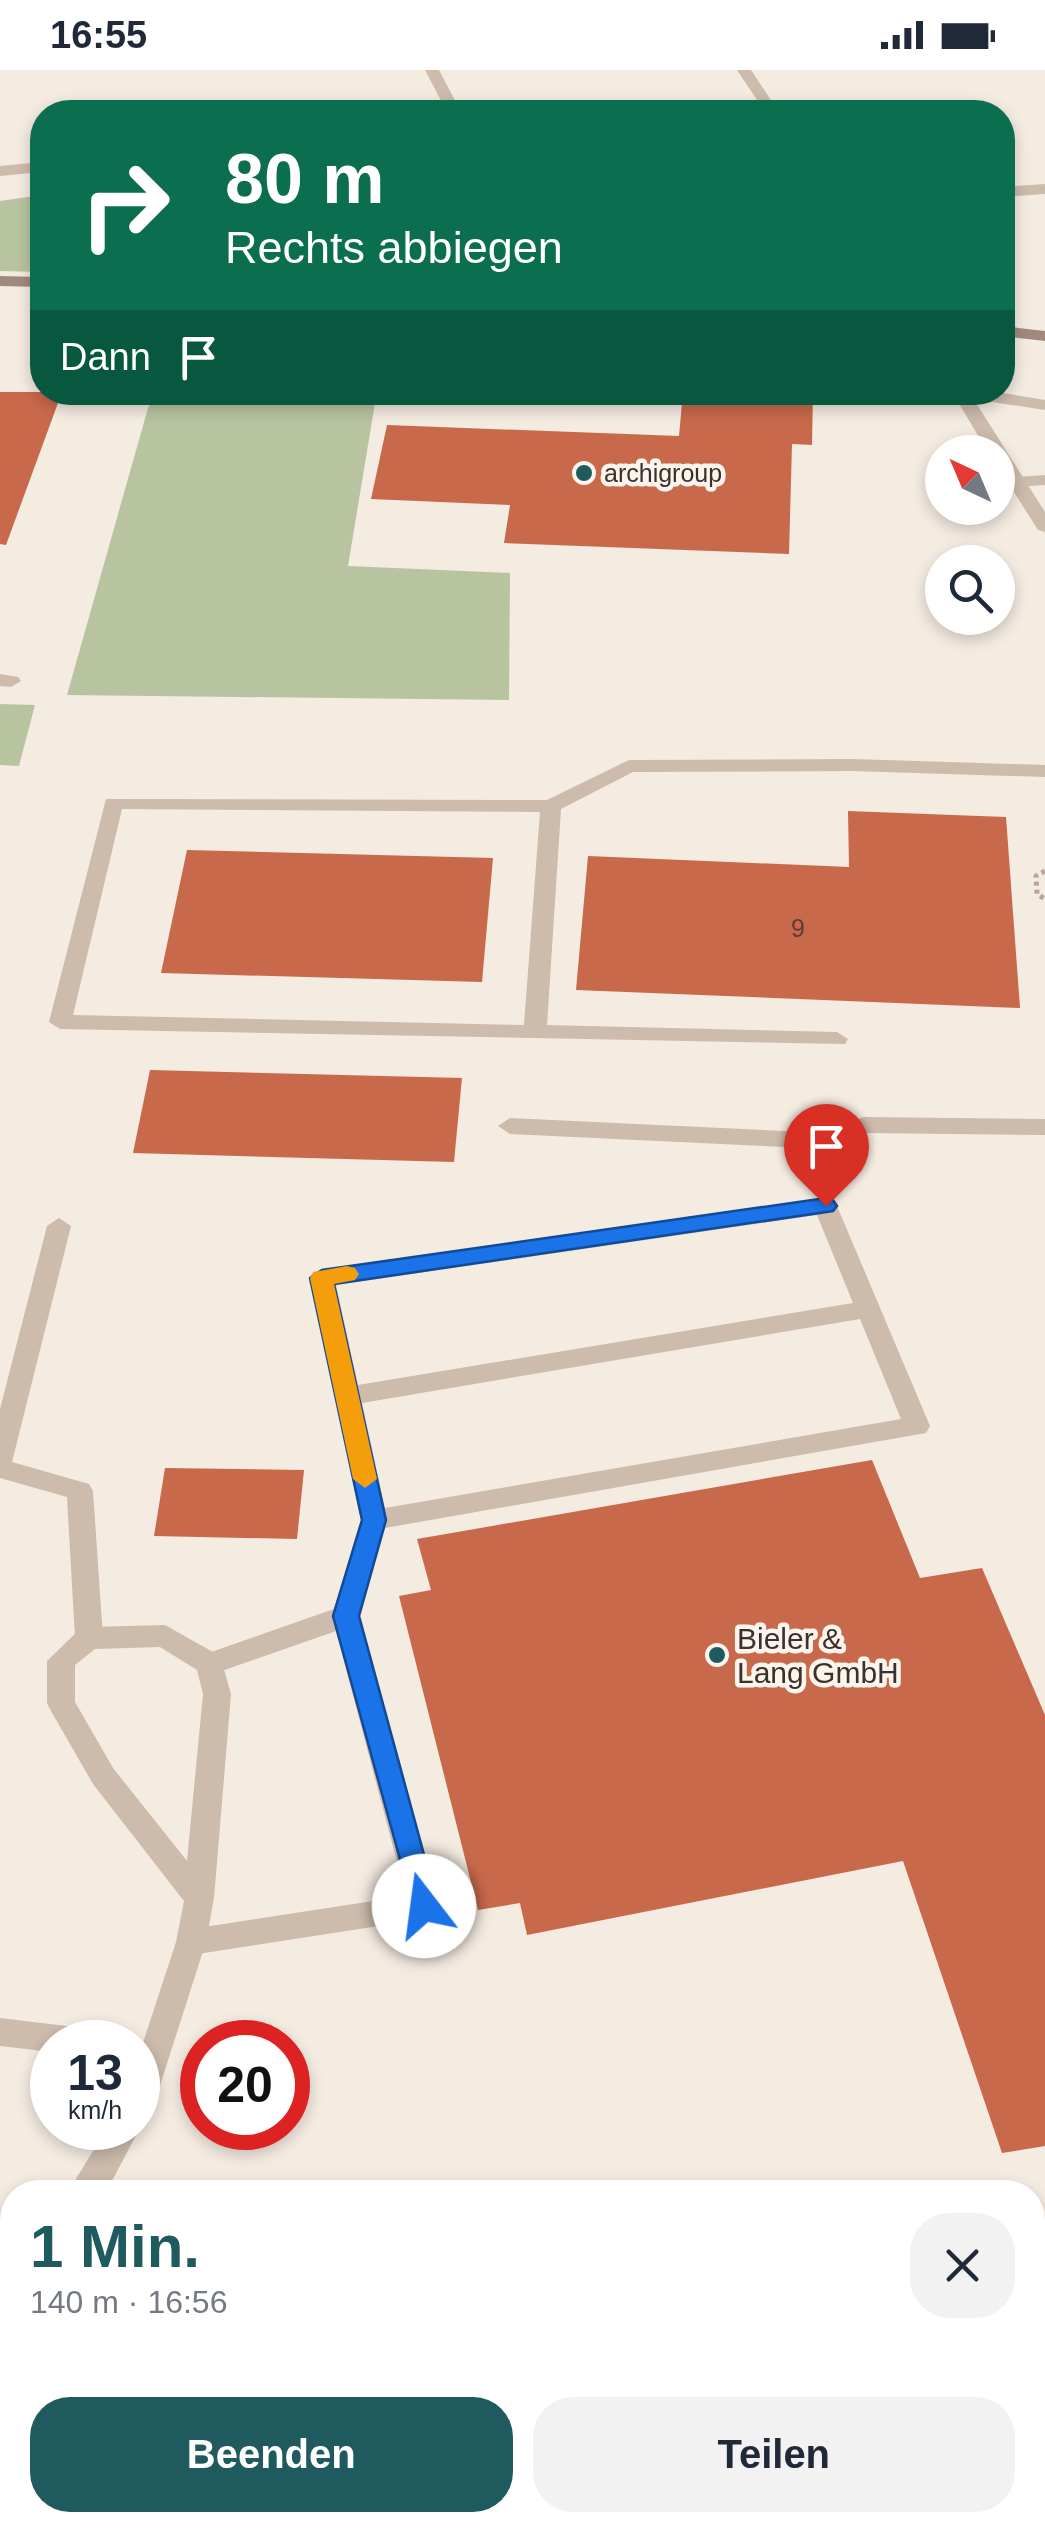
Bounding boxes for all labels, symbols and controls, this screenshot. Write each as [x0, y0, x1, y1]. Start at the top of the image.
text: 16:55 [50, 14, 147, 56]
icon: right [60, 140, 190, 270]
text: 80 m [225, 140, 385, 218]
text: Rechts abbiegen [225, 222, 563, 273]
icon: arrive [171, 330, 226, 385]
text: Dann [60, 336, 151, 378]
north arrow [925, 435, 1015, 525]
map controls [925, 435, 1015, 635]
place label: archigroup [604, 459, 722, 487]
marker: archigroup [573, 462, 595, 484]
button: search [925, 545, 1015, 635]
house number: 9 [791, 914, 805, 942]
pin [784, 1104, 869, 1207]
icon: arrive [799, 1119, 854, 1174]
place label: Bieler & Lang GmbH [737, 1622, 899, 1689]
marker: Bieler & Lang GmbH [706, 1644, 728, 1666]
position arrow [372, 1854, 476, 1958]
speed limit sign: 20 [180, 2020, 310, 2150]
text: 13 [67, 2045, 123, 2101]
text: km/h [68, 2096, 122, 2124]
text: 1 Min. [30, 2213, 200, 2280]
button: close [910, 2213, 1015, 2318]
text: 140 m · 16:56 [30, 2284, 227, 2320]
button: Beenden [30, 2397, 513, 2512]
button: Teilen [533, 2397, 1015, 2512]

